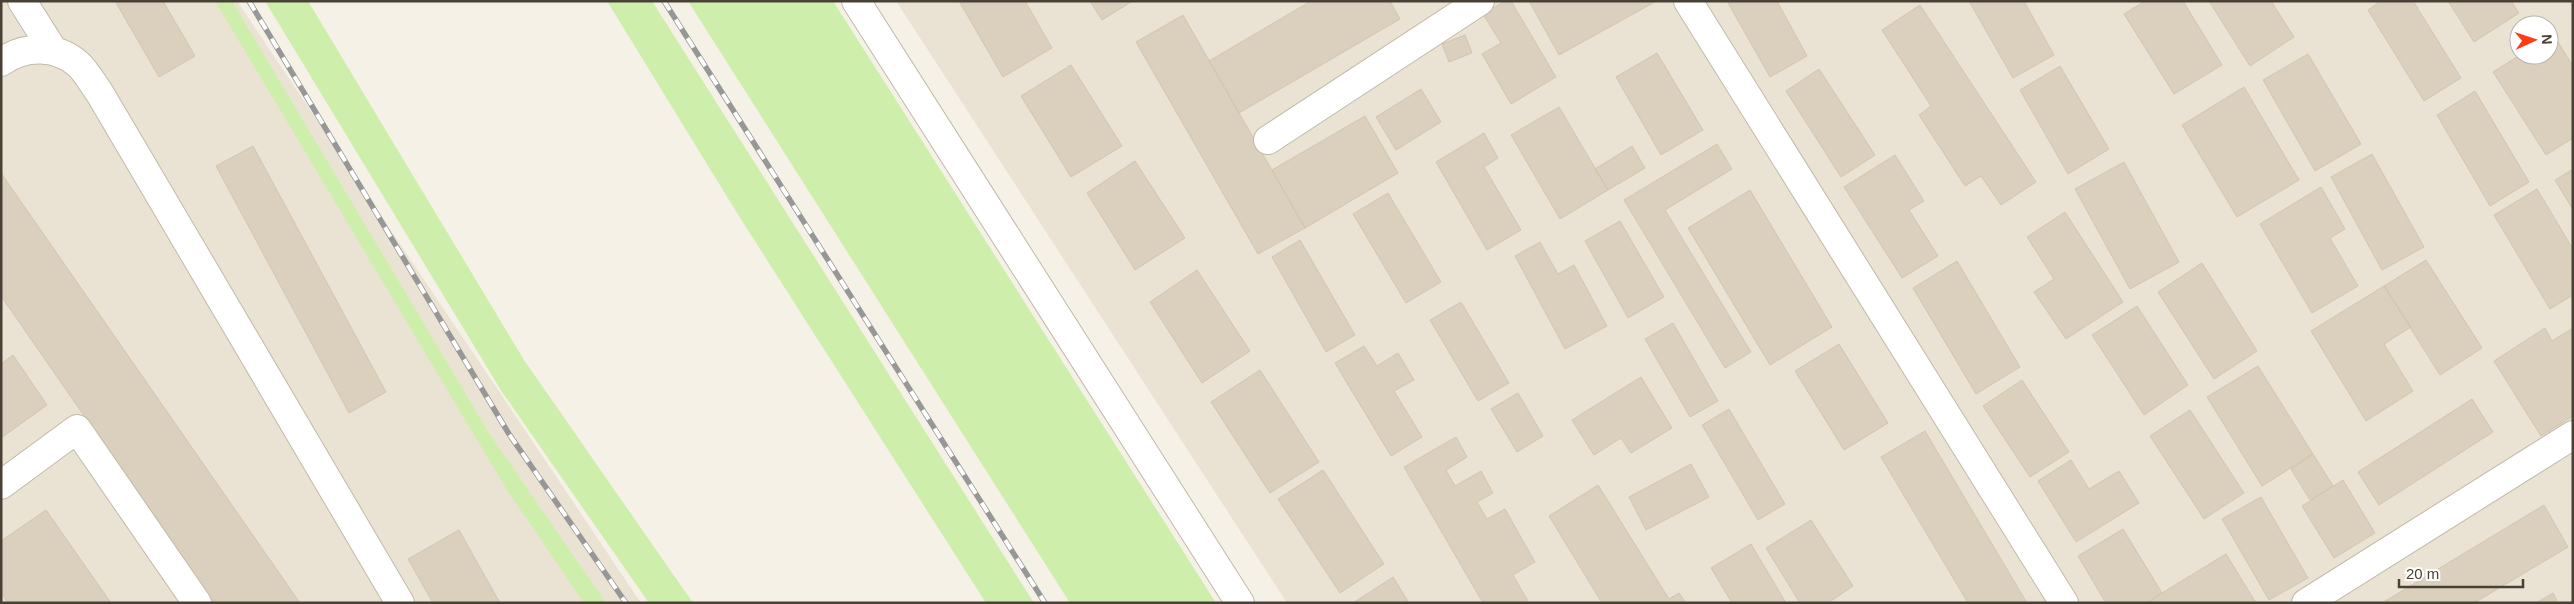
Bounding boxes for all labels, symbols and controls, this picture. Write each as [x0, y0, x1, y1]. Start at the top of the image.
north arrow [2509, 15, 2559, 65]
text: N [2539, 34, 2555, 45]
scale bar [2399, 556, 2523, 588]
text: 20 m [2406, 565, 2439, 582]

